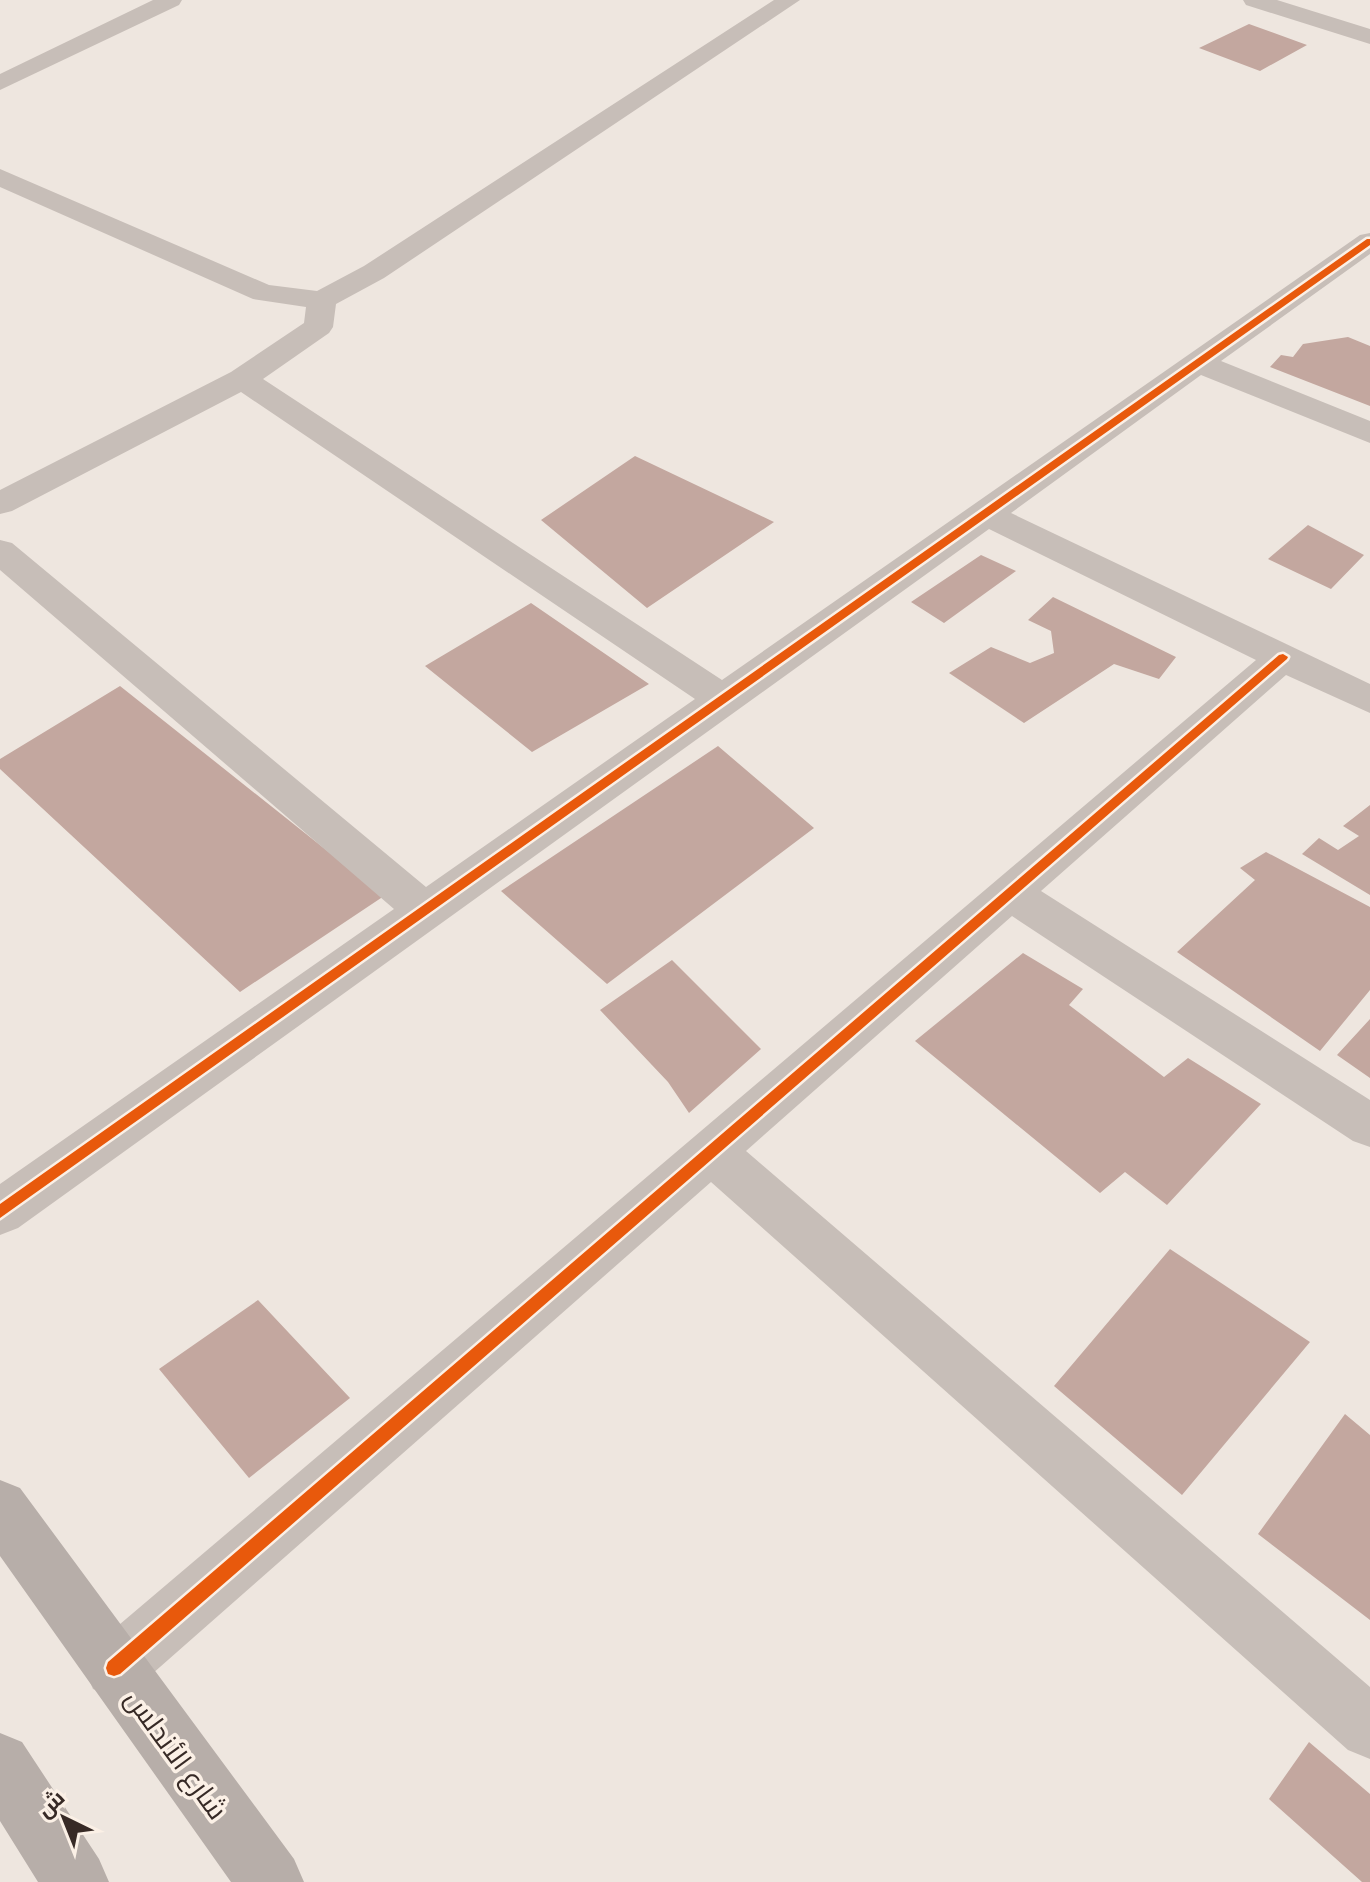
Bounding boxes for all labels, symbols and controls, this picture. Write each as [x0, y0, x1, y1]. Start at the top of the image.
street label: شارع الأندلس [116, 1682, 236, 1827]
north arrow [24, 1778, 104, 1858]
text: ش [30, 1784, 70, 1823]

